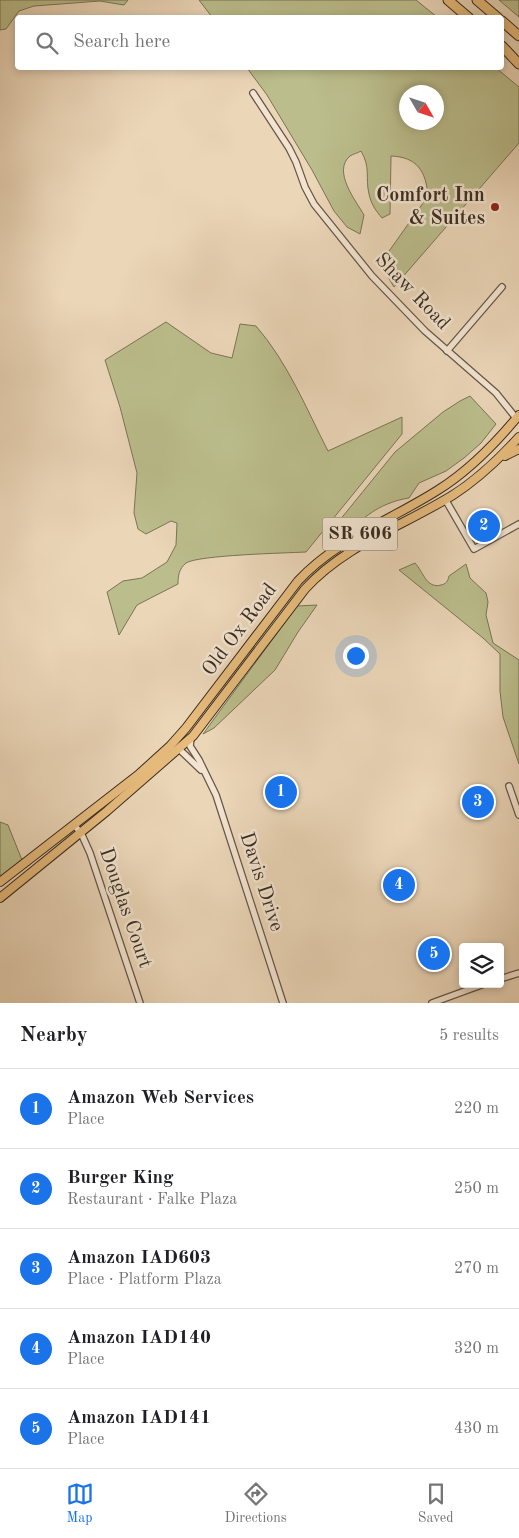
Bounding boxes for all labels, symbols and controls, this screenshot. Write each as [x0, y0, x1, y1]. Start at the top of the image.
search box [15, 15, 504, 70]
icon: search [33, 29, 61, 57]
text: Search here [73, 33, 170, 52]
north arrow [399, 85, 444, 130]
place label: Comfort Inn & Suites [376, 186, 485, 229]
marker: Comfort Inn & Suites [489, 201, 501, 213]
street label: Shaw Road [371, 250, 453, 334]
pin: 2 [468, 507, 500, 545]
road number: SR 606 [322, 518, 398, 550]
street label: Old Ox Road [199, 580, 281, 680]
your location [343, 643, 369, 669]
pin: 1 [265, 773, 297, 811]
pin: 3 [462, 783, 494, 821]
street label: Davis Drive [236, 830, 286, 934]
street label: Douglas Court [95, 845, 155, 971]
pin: 4 [383, 866, 415, 904]
pin: 5 [418, 935, 450, 973]
map controls [459, 943, 504, 988]
button: layers [459, 943, 504, 988]
text: Nearby [20, 1025, 88, 1046]
text: 5 results [439, 1028, 499, 1044]
text: Amazon Web Services [67, 1089, 254, 1108]
text: 1 [31, 1101, 41, 1117]
text: 220 m [454, 1101, 499, 1117]
text: Place [67, 1112, 104, 1128]
text: Burger King [67, 1169, 174, 1188]
text: 2 [31, 1181, 41, 1197]
text: 250 m [454, 1181, 499, 1197]
text: Restaurant · Falke Plaza [67, 1192, 237, 1208]
text: Amazon IAD603 [67, 1249, 211, 1268]
text: 3 [31, 1261, 41, 1277]
text: 270 m [454, 1261, 499, 1277]
text: Place · Platform Plaza [67, 1272, 222, 1288]
text: Amazon IAD140 [67, 1329, 211, 1348]
text: 4 [31, 1341, 41, 1357]
text: 320 m [454, 1341, 499, 1357]
text: Place [67, 1352, 104, 1368]
text: Amazon IAD141 [67, 1409, 211, 1428]
text: 5 [31, 1421, 41, 1437]
text: 430 m [454, 1421, 499, 1437]
text: Place [67, 1432, 104, 1448]
tab: Map [66, 1480, 94, 1527]
tab: Directions [225, 1480, 287, 1527]
tab: Saved [418, 1480, 453, 1527]

